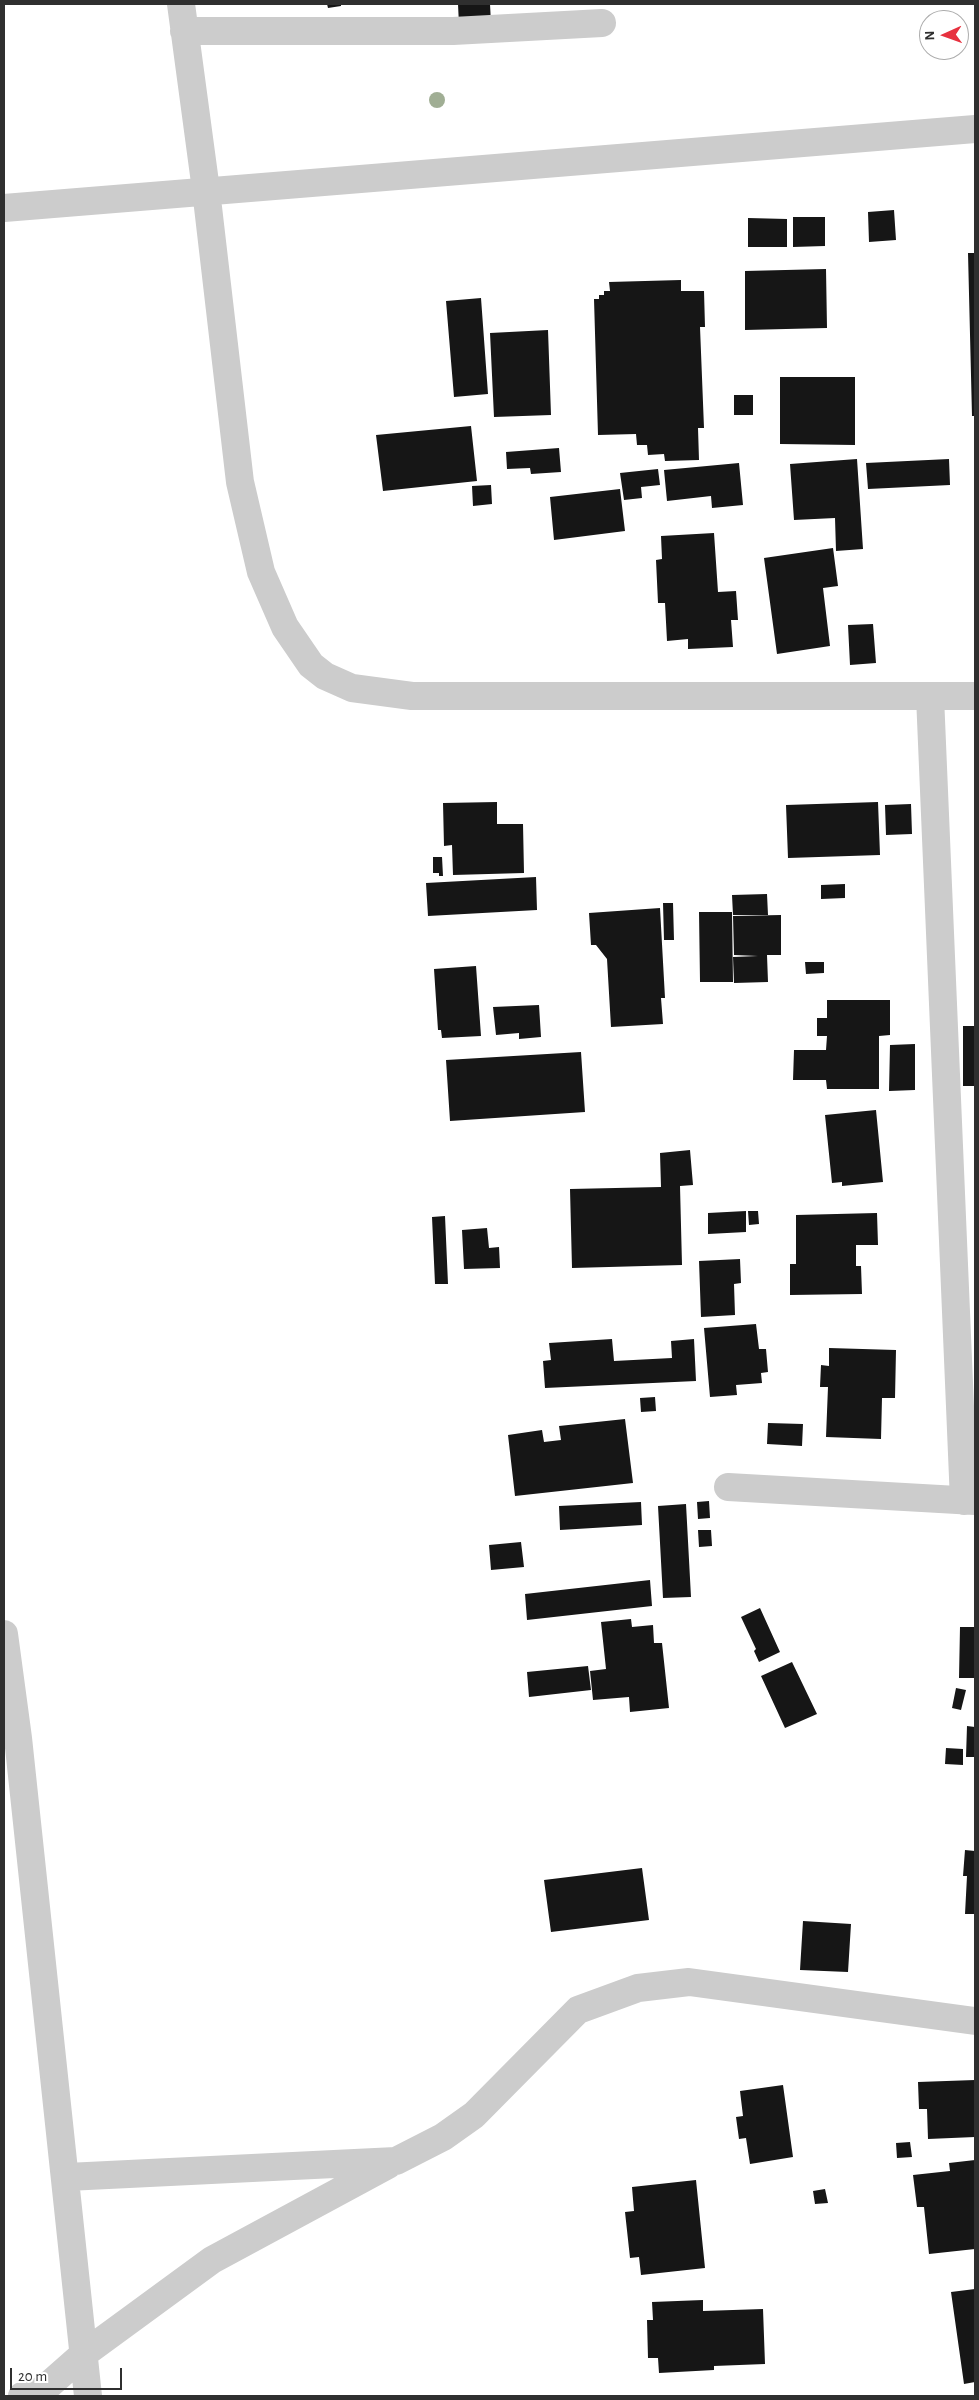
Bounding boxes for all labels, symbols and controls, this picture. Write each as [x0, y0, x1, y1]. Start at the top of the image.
north arrow [919, 10, 969, 60]
text: N [923, 30, 937, 41]
scale bar [12, 2358, 125, 2390]
text: 20 m [18, 2369, 47, 2384]

